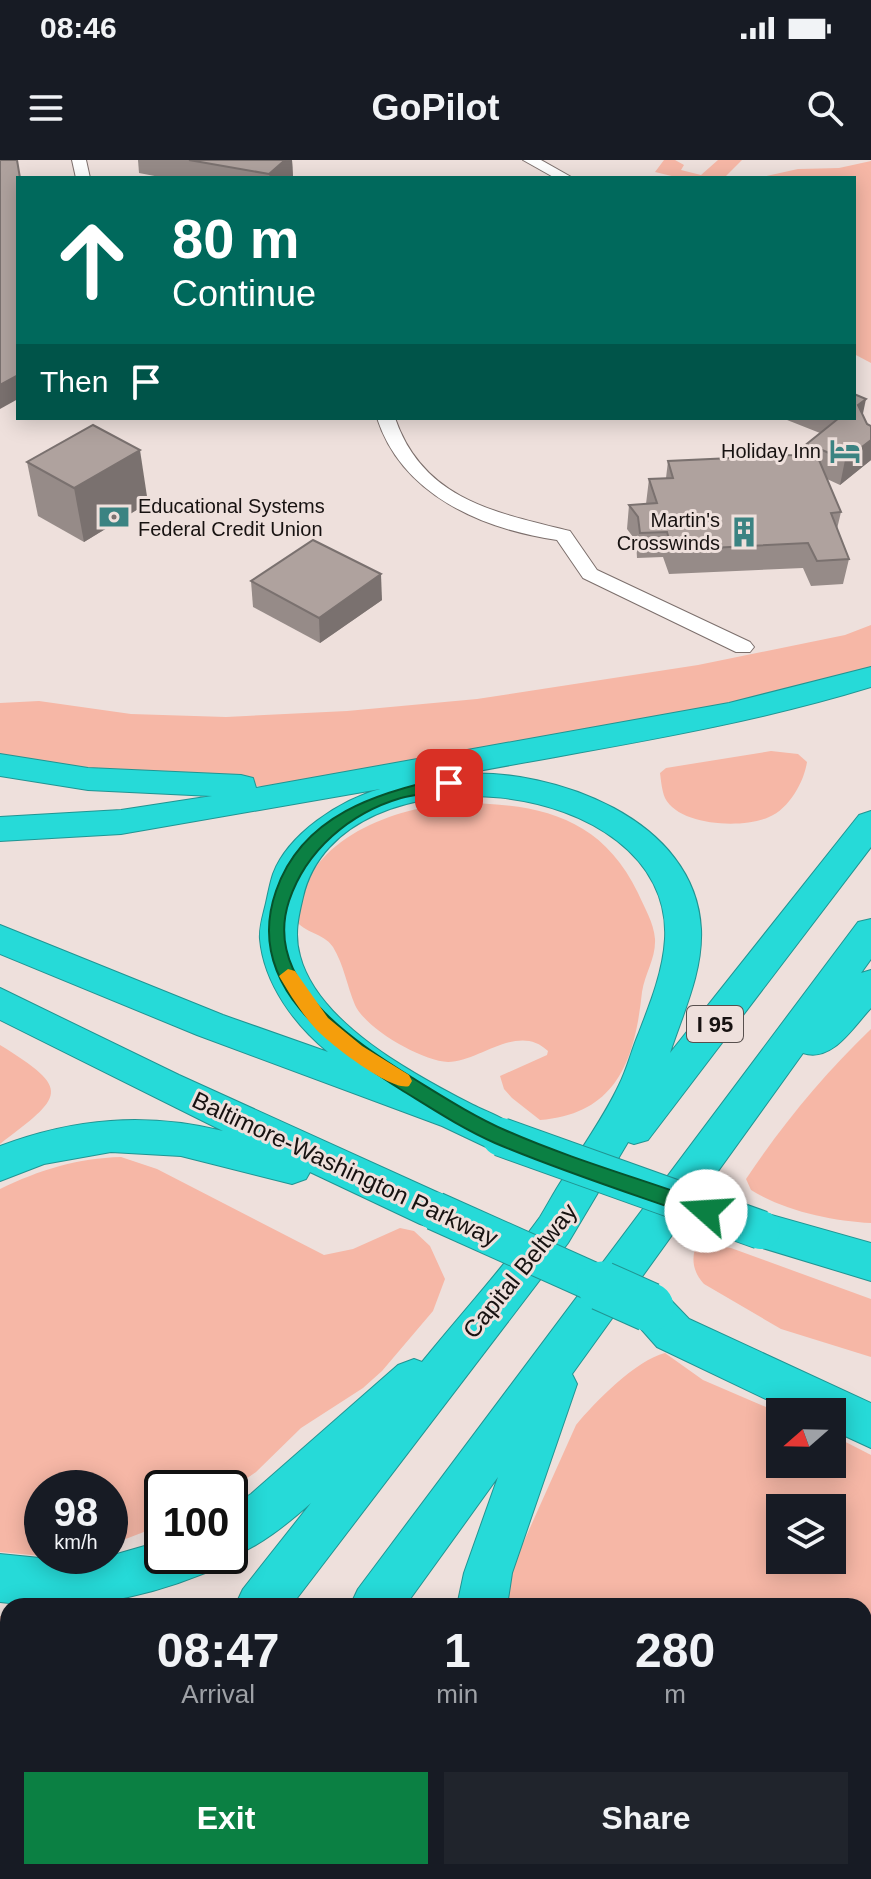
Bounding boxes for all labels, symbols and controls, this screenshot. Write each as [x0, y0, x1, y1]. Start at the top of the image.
text: 08:46 [40, 11, 117, 44]
icon: menu [24, 86, 68, 130]
icon: search [803, 86, 847, 130]
text: GoPilot [372, 87, 500, 128]
text: 80 m [172, 207, 300, 270]
icon: ahead [40, 208, 144, 312]
text: Continue [172, 273, 316, 314]
icon: arrive [124, 360, 168, 404]
text: Then [40, 365, 108, 398]
hotel icon: Holiday Inn [828, 434, 862, 468]
place label: Holiday Inn [721, 440, 821, 462]
place label: Educational Systems Federal Credit Union [138, 495, 325, 540]
bank icon: Educational Systems Federal Credit Union [97, 500, 131, 534]
place label: Martin's Crosswinds [617, 509, 720, 554]
building icon: Martin's Crosswinds [727, 515, 761, 549]
pin [415, 749, 483, 817]
icon: arrive [427, 761, 471, 805]
road number: I 95 [687, 1006, 743, 1042]
street label: Baltimore-Washington Parkway [188, 1086, 502, 1251]
position arrow [664, 1169, 748, 1253]
street label: Capital Beltway [457, 1198, 582, 1343]
north arrow [766, 1398, 846, 1478]
map controls [766, 1398, 846, 1574]
speed limit sign: 100 [144, 1470, 248, 1574]
text: 98 [54, 1490, 98, 1534]
button: layers [766, 1494, 846, 1574]
text: km/h [54, 1531, 98, 1553]
text: 08:47 [157, 1624, 280, 1677]
text: 1 [444, 1624, 471, 1677]
text: 280 [635, 1624, 715, 1677]
text: Arrival [181, 1679, 255, 1709]
text: min [436, 1679, 478, 1709]
text: m [664, 1679, 686, 1709]
button: Exit [24, 1772, 428, 1864]
button: Share [444, 1772, 848, 1864]

